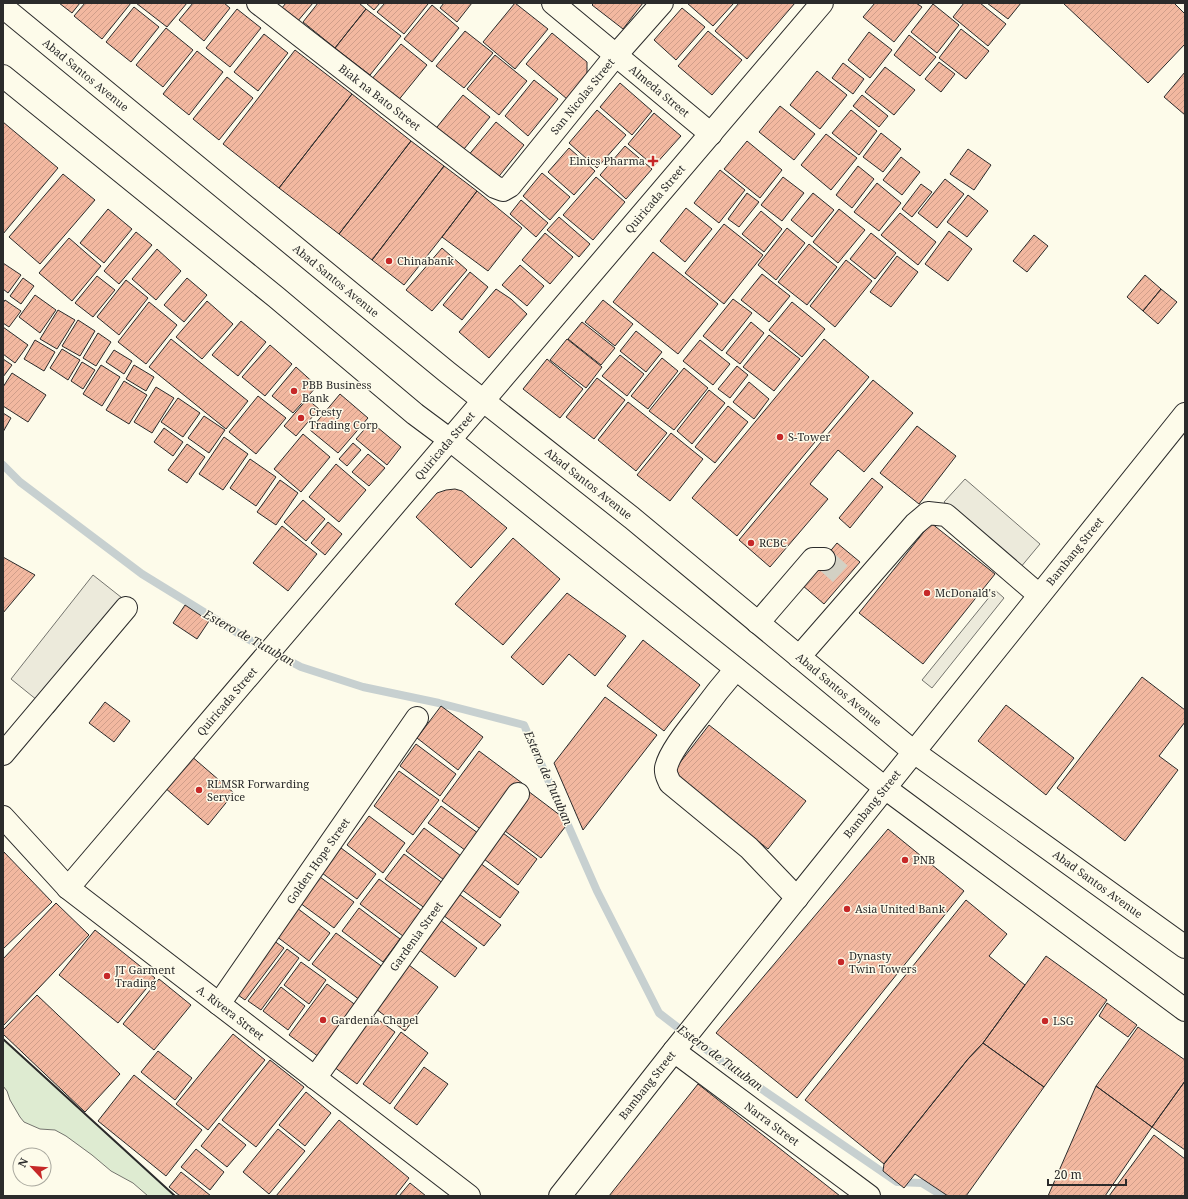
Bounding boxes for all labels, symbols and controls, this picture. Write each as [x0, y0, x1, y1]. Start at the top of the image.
street label: Abad Santos Avenue [40, 35, 132, 114]
street label: San Nicolas Street [547, 55, 618, 137]
street label: Biak na Bato Street [336, 61, 424, 134]
street label: Almeda Street [626, 61, 693, 120]
place label: Elnics Pharma [569, 153, 645, 168]
marker: Elnics Pharma [648, 156, 658, 166]
street label: Quiricada Street [621, 161, 688, 236]
street label: Abad Santos Avenue [290, 241, 382, 320]
place label: Chinabank [397, 253, 455, 268]
marker: Chinabank [384, 256, 394, 266]
place label: PBB Business Bank [302, 377, 371, 405]
marker: PBB Business Bank [289, 386, 299, 396]
place label: Cresty Trading Corp [309, 404, 378, 432]
street label: Quiricada Street [411, 408, 478, 483]
marker: Cresty Trading Corp [296, 413, 306, 423]
place label: S-Tower [788, 429, 831, 444]
marker: S-Tower [775, 432, 785, 442]
street label: Abad Santos Avenue [542, 444, 636, 522]
street label: Bambang Street [1042, 514, 1106, 588]
place label: RCBC [759, 535, 787, 550]
marker: RCBC [746, 538, 756, 548]
place label: McDonald's [935, 585, 996, 600]
marker: McDonald's [922, 588, 932, 598]
water label: Estero de Tutuban [200, 605, 298, 670]
street label: Abad Santos Avenue [793, 649, 885, 729]
street label: Quiricada Street [193, 664, 260, 739]
water label: Estero de Tutuban [520, 727, 577, 828]
street label: Bambang Street [840, 766, 904, 841]
place label: RLMSR Forwarding Service [207, 776, 309, 804]
marker: RLMSR Forwarding Service [194, 785, 204, 795]
street label: Golden Hope Street [283, 815, 353, 907]
street label: Abad Santos Avenue [1050, 846, 1146, 921]
place label: PNB [913, 852, 935, 867]
marker: PNB [900, 855, 910, 865]
street label: Gardenia Street [386, 898, 446, 974]
place label: Asia United Bank [855, 901, 946, 916]
marker: Asia United Bank [842, 904, 852, 914]
place label: Dynasty Twin Towers [849, 948, 917, 976]
marker: Dynasty Twin Towers [836, 957, 846, 967]
place label: JT Garment Trading [114, 962, 175, 990]
marker: JT Garment Trading [102, 971, 112, 981]
street label: A. Rivera Street [194, 982, 268, 1043]
place label: Gardenia Chapel [331, 1012, 419, 1027]
place label: LSG [1053, 1013, 1074, 1028]
marker: Gardenia Chapel [318, 1015, 328, 1025]
marker: LSG [1040, 1016, 1050, 1026]
water label: Estero de Tutuban [673, 1020, 766, 1094]
street label: Bambang Street [615, 1047, 678, 1122]
street label: Narra Street [742, 1098, 803, 1149]
north arrow [12, 1147, 52, 1187]
text: N [14, 1155, 31, 1170]
scale bar [1048, 1161, 1126, 1187]
text: 20 m [1054, 1166, 1082, 1183]

